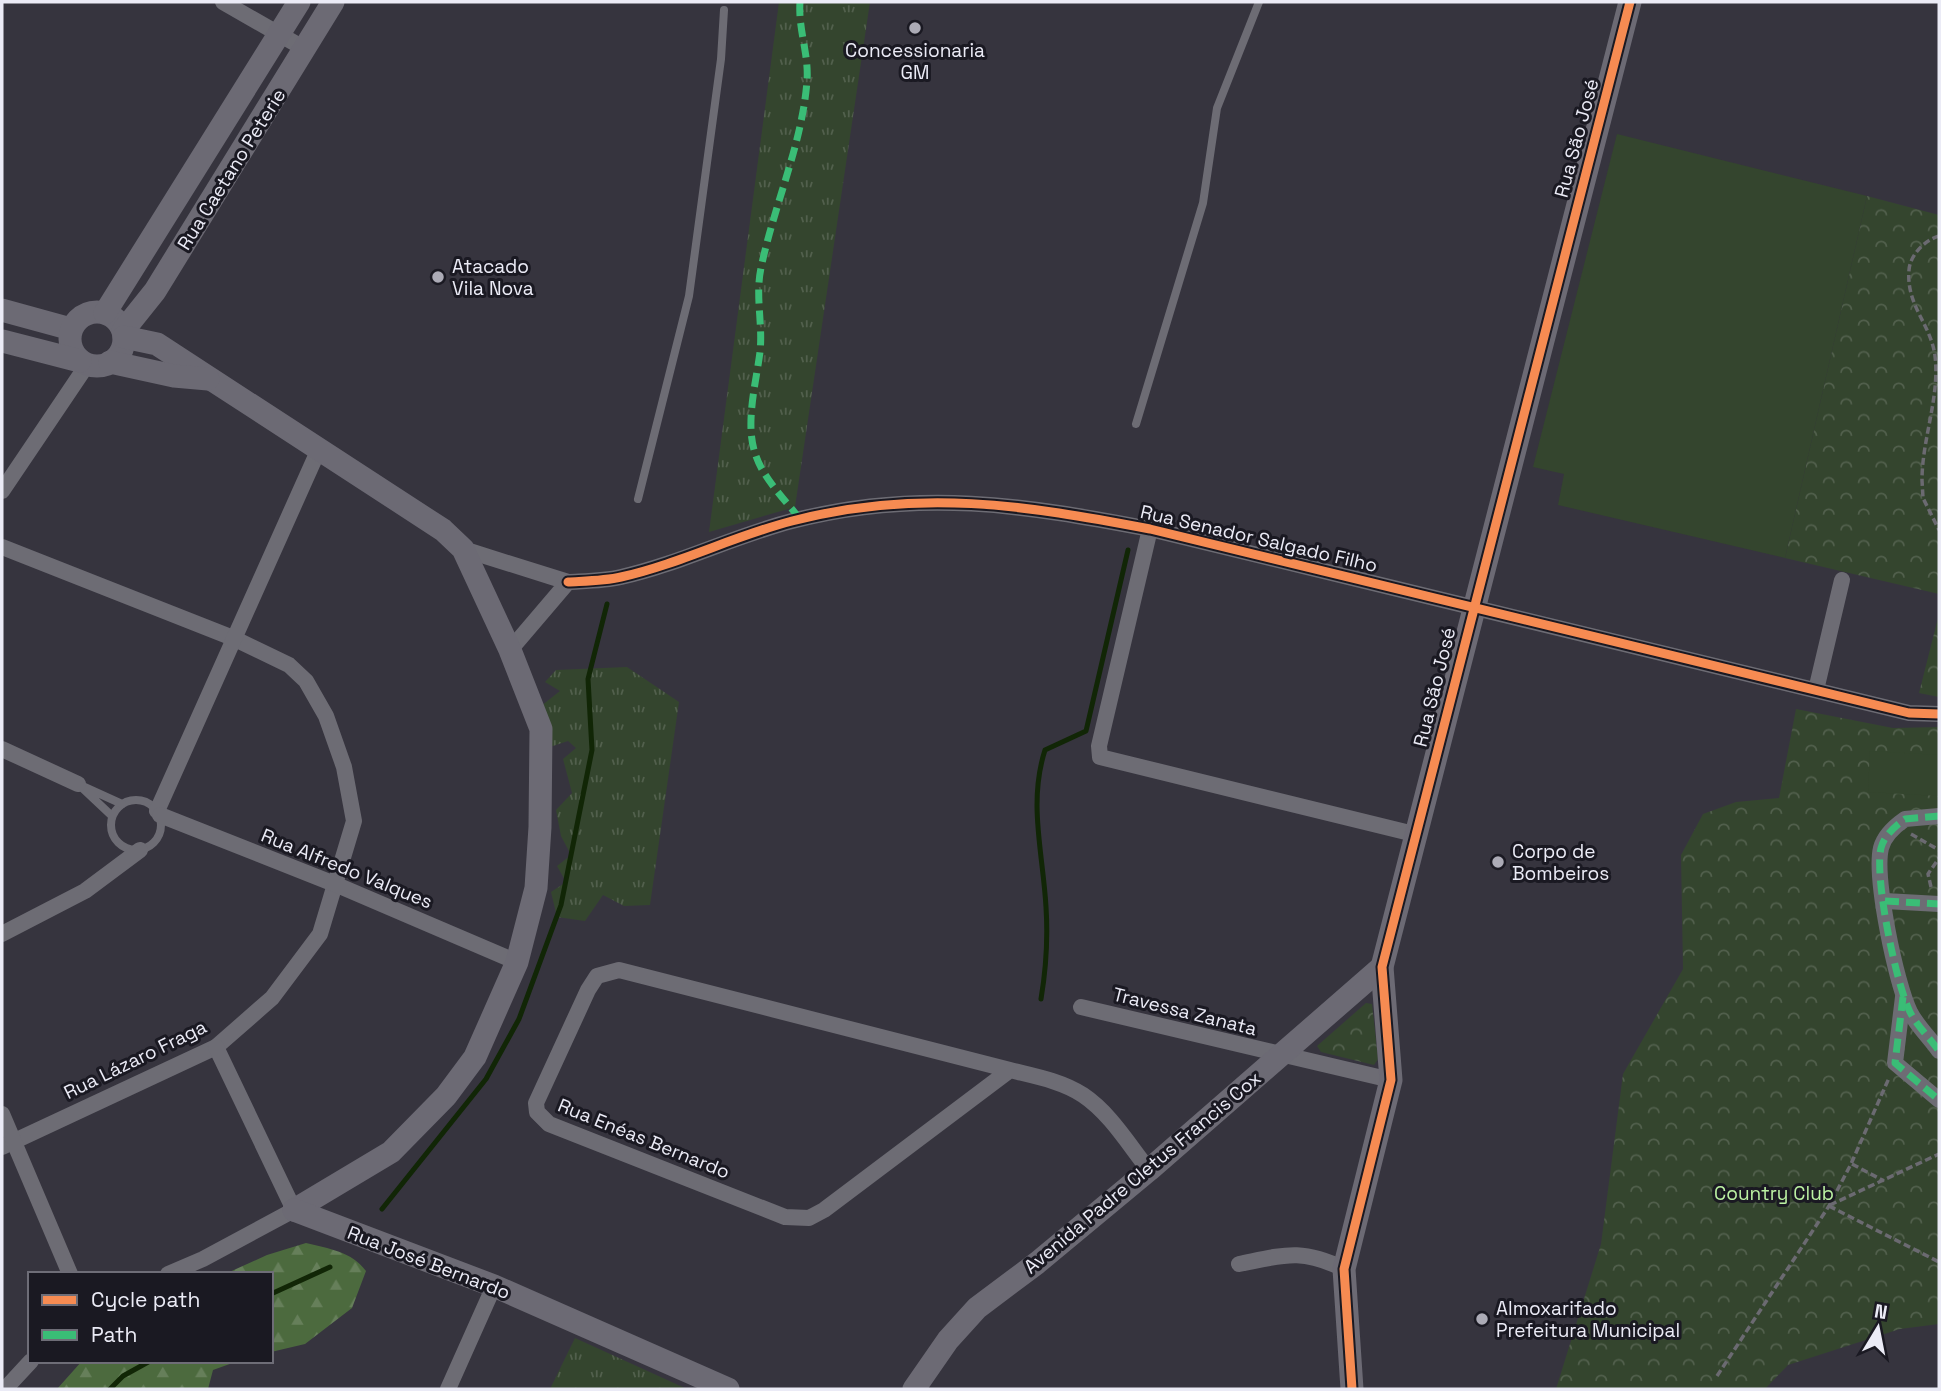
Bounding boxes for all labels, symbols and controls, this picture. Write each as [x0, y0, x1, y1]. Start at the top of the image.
marker: Concessionaria GM [907, 20, 923, 36]
place label: Concessionaria GM [845, 38, 985, 85]
street label: Rua São José [1549, 76, 1604, 200]
street label: Rua Caetano Peterie [172, 84, 291, 255]
place label: Atacado Vila Nova [452, 254, 534, 301]
marker: Atacado Vila Nova [430, 269, 446, 285]
street label: Rua Senador Salgado Filho [1138, 499, 1380, 578]
street label: Rua São José [1408, 625, 1461, 749]
street label: Rua Alfredo Valques [257, 823, 436, 914]
place label: Corpo de Bombeiros [1512, 839, 1609, 886]
marker: Corpo de Bombeiros [1490, 854, 1506, 870]
street label: Travessa Zanata [1110, 982, 1259, 1041]
street label: Rua Lázaro Fraga [60, 1014, 211, 1105]
street label: Avenida Padre Cletus Francis Cox [1018, 1066, 1266, 1279]
street label: Rua Enéas Bernardo [554, 1093, 733, 1184]
park label: Country Club [1714, 1181, 1834, 1206]
street label: Rua José Bernardo [344, 1220, 514, 1305]
legend [28, 1272, 273, 1363]
text: Cycle path [91, 1286, 200, 1313]
north arrow [1843, 1293, 1913, 1363]
place label: Almoxarifado Prefeitura Municipal [1496, 1296, 1680, 1343]
text: N [1872, 1298, 1889, 1325]
marker: Almoxarifado Prefeitura Municipal [1474, 1311, 1490, 1327]
text: Path [91, 1321, 137, 1348]

